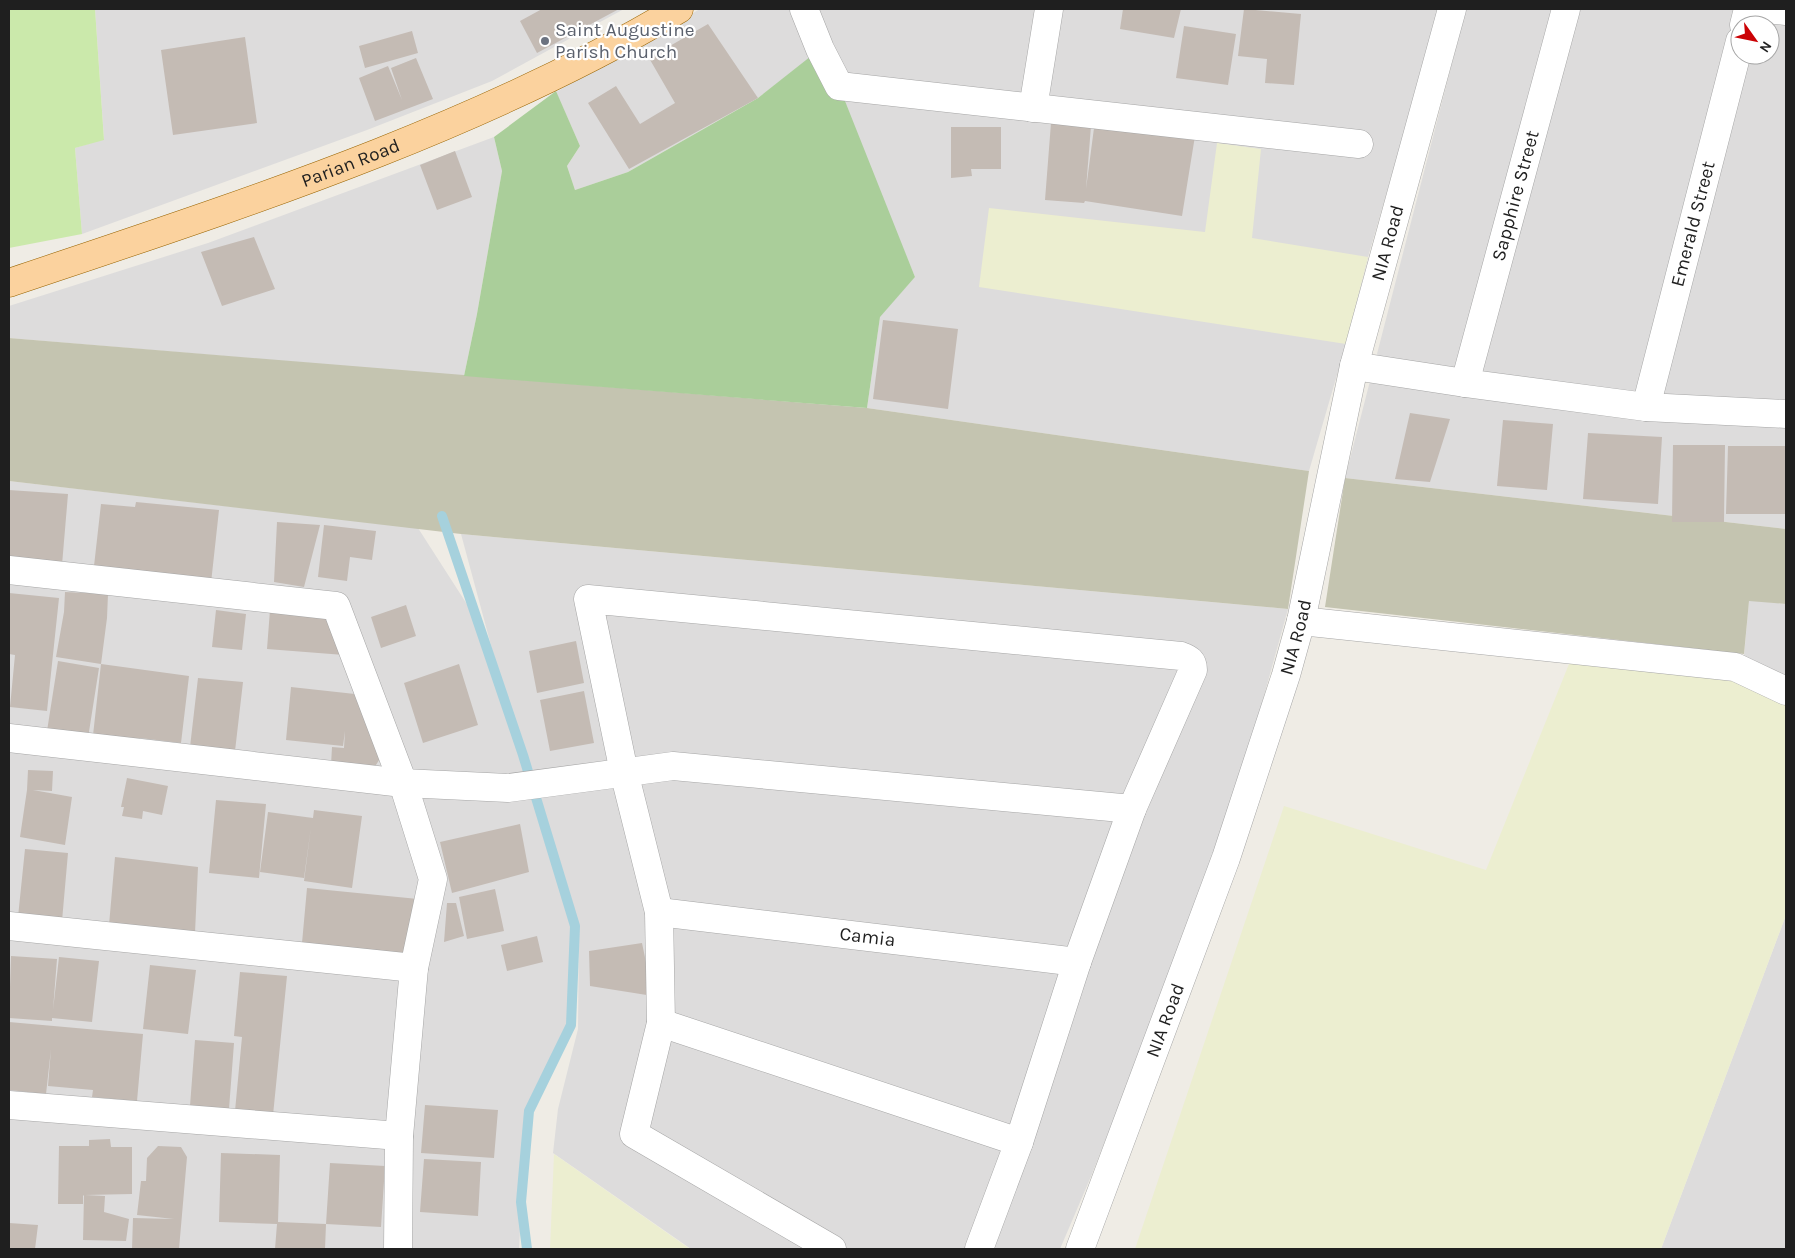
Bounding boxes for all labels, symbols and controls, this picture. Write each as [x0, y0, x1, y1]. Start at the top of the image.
north arrow [1730, 15, 1780, 65]
place label: Saint Augustine Parish Church [555, 19, 694, 63]
marker: Saint Augustine Parish Church [539, 35, 551, 47]
text: N [1756, 38, 1775, 56]
street label: Sapphire Street [1487, 128, 1544, 264]
street label: Parian Road [298, 134, 403, 192]
street label: Emerald Street [1666, 159, 1720, 289]
street label: NIA Road [1367, 203, 1409, 283]
street label: NIA Road [1275, 597, 1316, 678]
street label: Camia [838, 923, 897, 951]
street label: NIA Road [1141, 980, 1189, 1061]

